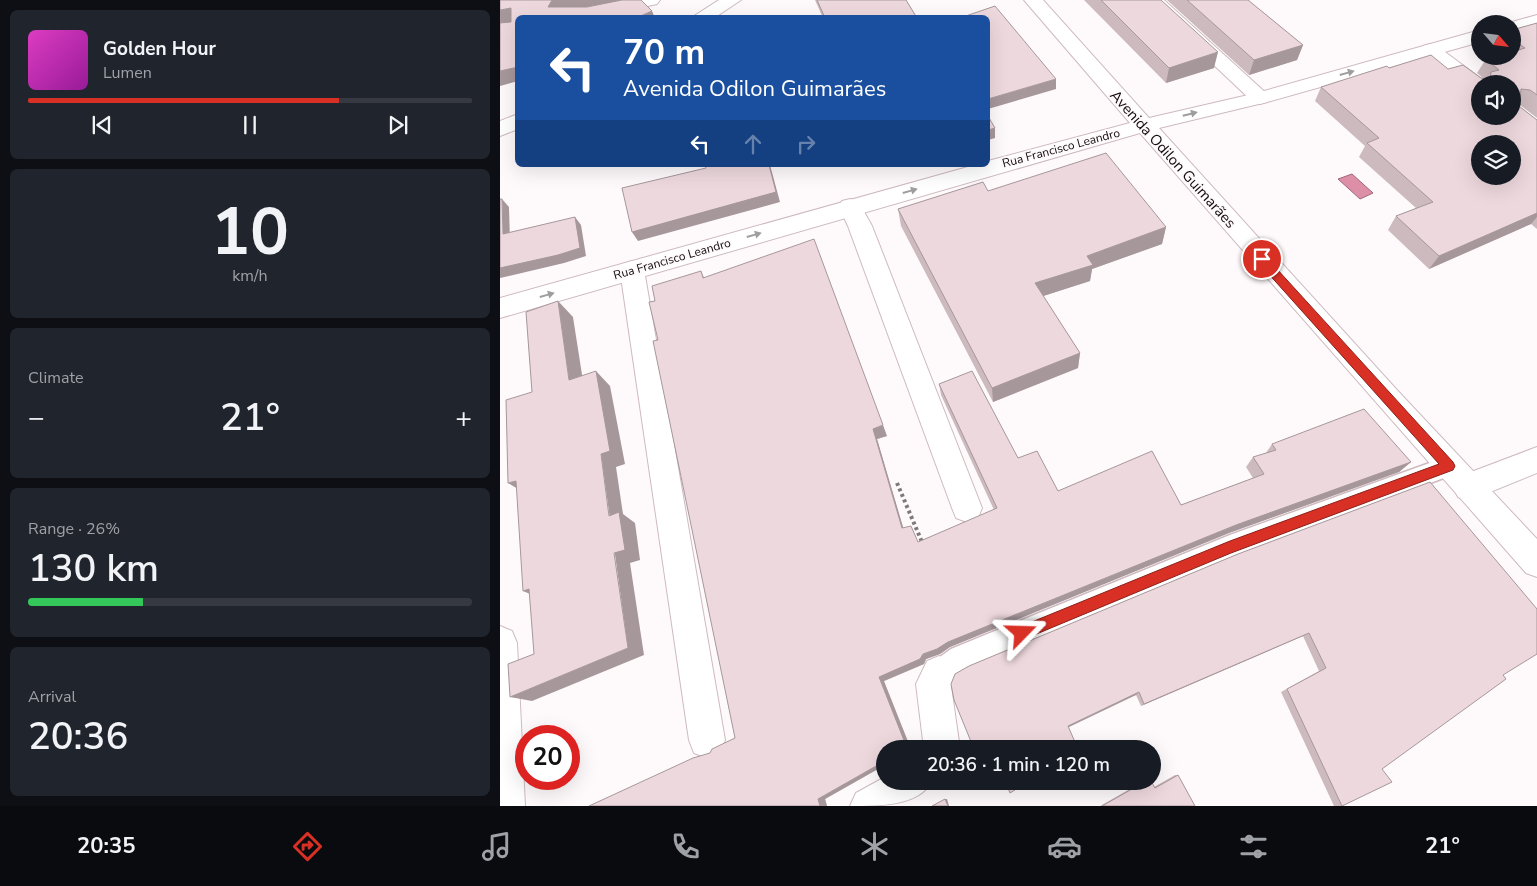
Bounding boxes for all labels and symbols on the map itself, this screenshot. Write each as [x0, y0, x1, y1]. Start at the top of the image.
north arrow [1471, 15, 1521, 65]
one-way arrow [1339, 69, 1354, 77]
street label: Avenida Odilon Guimarães [1106, 86, 1240, 232]
one-way arrow [1182, 110, 1197, 118]
street label: Rua Francisco Leandro [1000, 124, 1122, 171]
one-way arrow [902, 186, 917, 194]
one-way arrow [746, 231, 761, 239]
street label: Rua Francisco Leandro [612, 235, 733, 283]
pin [1241, 238, 1283, 280]
one-way arrow [539, 290, 554, 298]
position arrow [995, 606, 1047, 658]
speed limit sign: 20 [515, 725, 580, 790]

